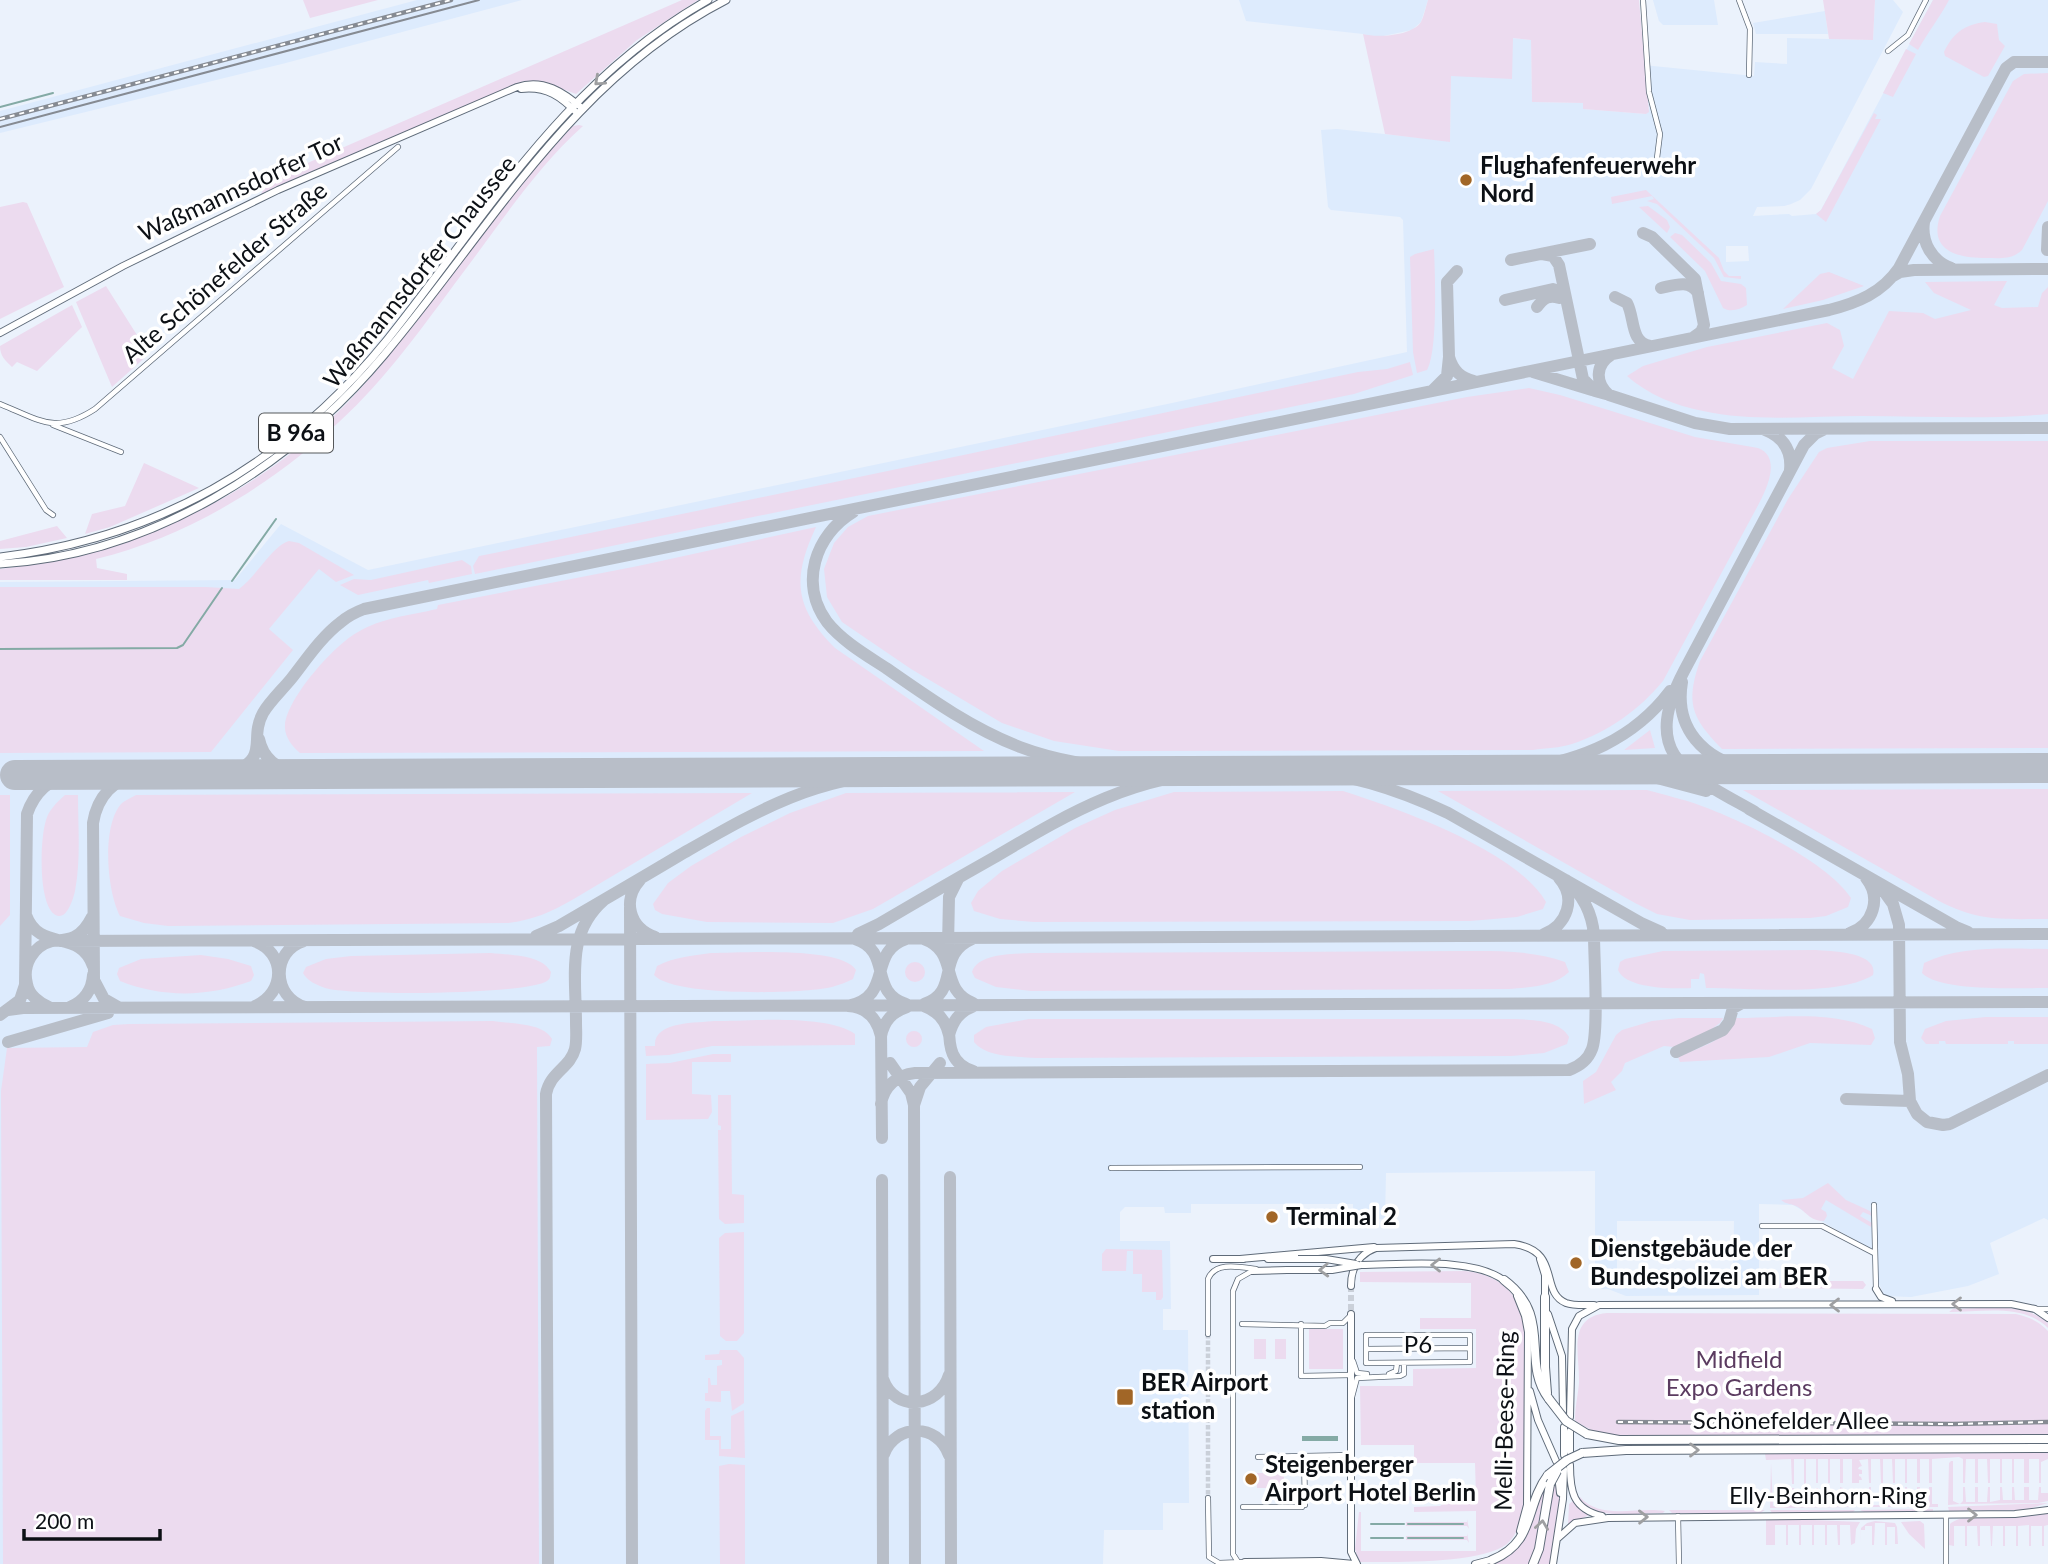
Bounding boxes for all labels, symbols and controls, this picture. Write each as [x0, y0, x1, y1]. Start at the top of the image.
one-way arrow [594, 72, 607, 85]
street label: Waßmannsdorfer Tor [134, 126, 347, 247]
street label: Waßmannsdorfer Chaussee [316, 149, 521, 393]
place label: Flughafenfeuerwehr Nord [1480, 150, 1696, 207]
marker: Flughafenfeuerwehr Nord [1458, 172, 1474, 188]
street label: Alte Schönefelder Straße [116, 175, 332, 369]
road number: B 96a [259, 414, 333, 452]
place label: Terminal 2 [1286, 1201, 1397, 1230]
marker: Terminal 2 [1264, 1209, 1280, 1225]
place label: Dienstgebäude der Bundespolizei am BER [1590, 1233, 1828, 1290]
marker: Dienstgebäude der Bundespolizei am BER [1568, 1255, 1584, 1271]
one-way arrow [1431, 1257, 1441, 1273]
one-way arrow [1319, 1262, 1329, 1278]
one-way arrow [1951, 1296, 1962, 1312]
one-way arrow [1830, 1297, 1840, 1313]
street label: P6 [1404, 1329, 1432, 1358]
street label: Melli-Beese-Ring [1487, 1331, 1520, 1511]
park label: Midfield Expo Gardens [1666, 1344, 1812, 1401]
place label: BER Airport station [1141, 1367, 1268, 1424]
marker: BER Airport station [1115, 1387, 1135, 1407]
street label: Schönefelder Allee [1693, 1405, 1889, 1434]
one-way arrow [1689, 1442, 1700, 1458]
place label: Steigenberger Airport Hotel Berlin [1264, 1449, 1476, 1506]
marker: Steigenberger Airport Hotel Berlin [1243, 1471, 1259, 1487]
street label: Elly-Beinhorn-Ring [1729, 1480, 1927, 1509]
scale bar [24, 1498, 161, 1542]
one-way arrow [1967, 1507, 1978, 1523]
text: 200 m [35, 1508, 94, 1533]
one-way arrow [1638, 1509, 1649, 1525]
one-way arrow [1534, 1519, 1549, 1530]

